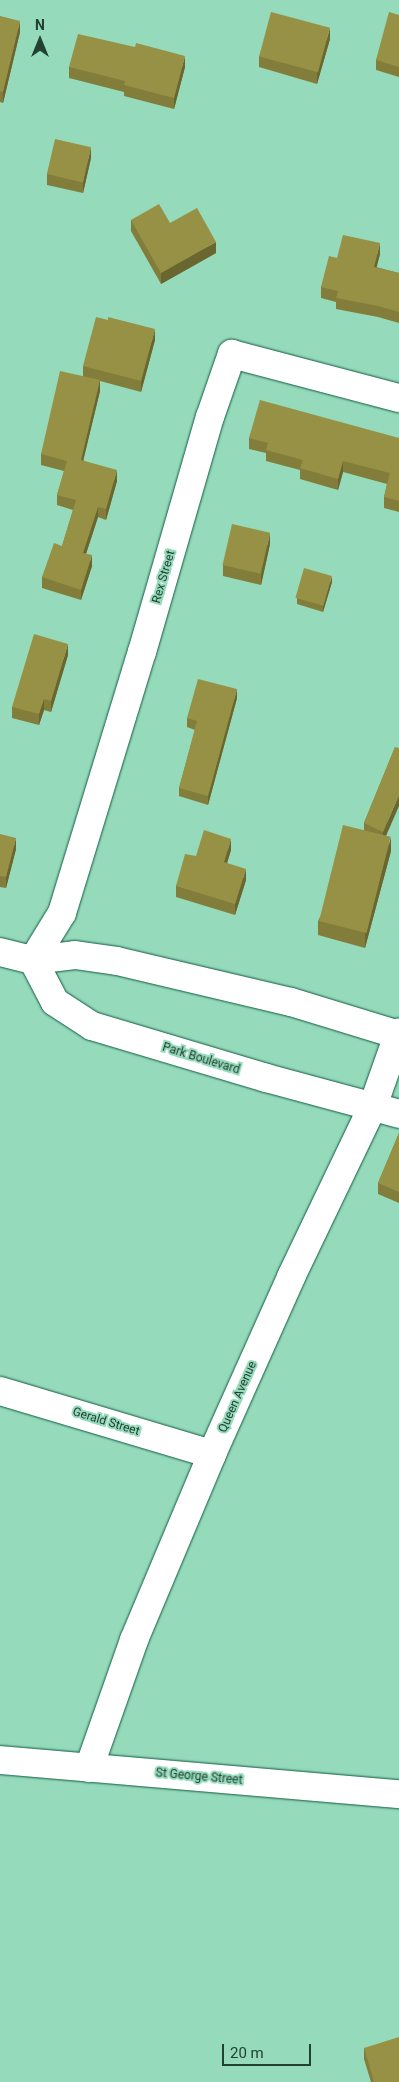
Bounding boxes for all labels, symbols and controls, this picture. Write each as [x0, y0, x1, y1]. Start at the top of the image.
north arrow [15, 15, 65, 65]
text: N [35, 17, 45, 33]
street label: Rex Street [150, 549, 178, 605]
street label: Park Boulevard [161, 1040, 241, 1078]
street label: Queen Avenue [216, 1359, 260, 1435]
street label: Gerald Street [71, 1405, 141, 1439]
street label: St George Street [155, 1766, 243, 1788]
scale bar [224, 2034, 313, 2066]
text: 20 m [230, 2044, 264, 2062]

